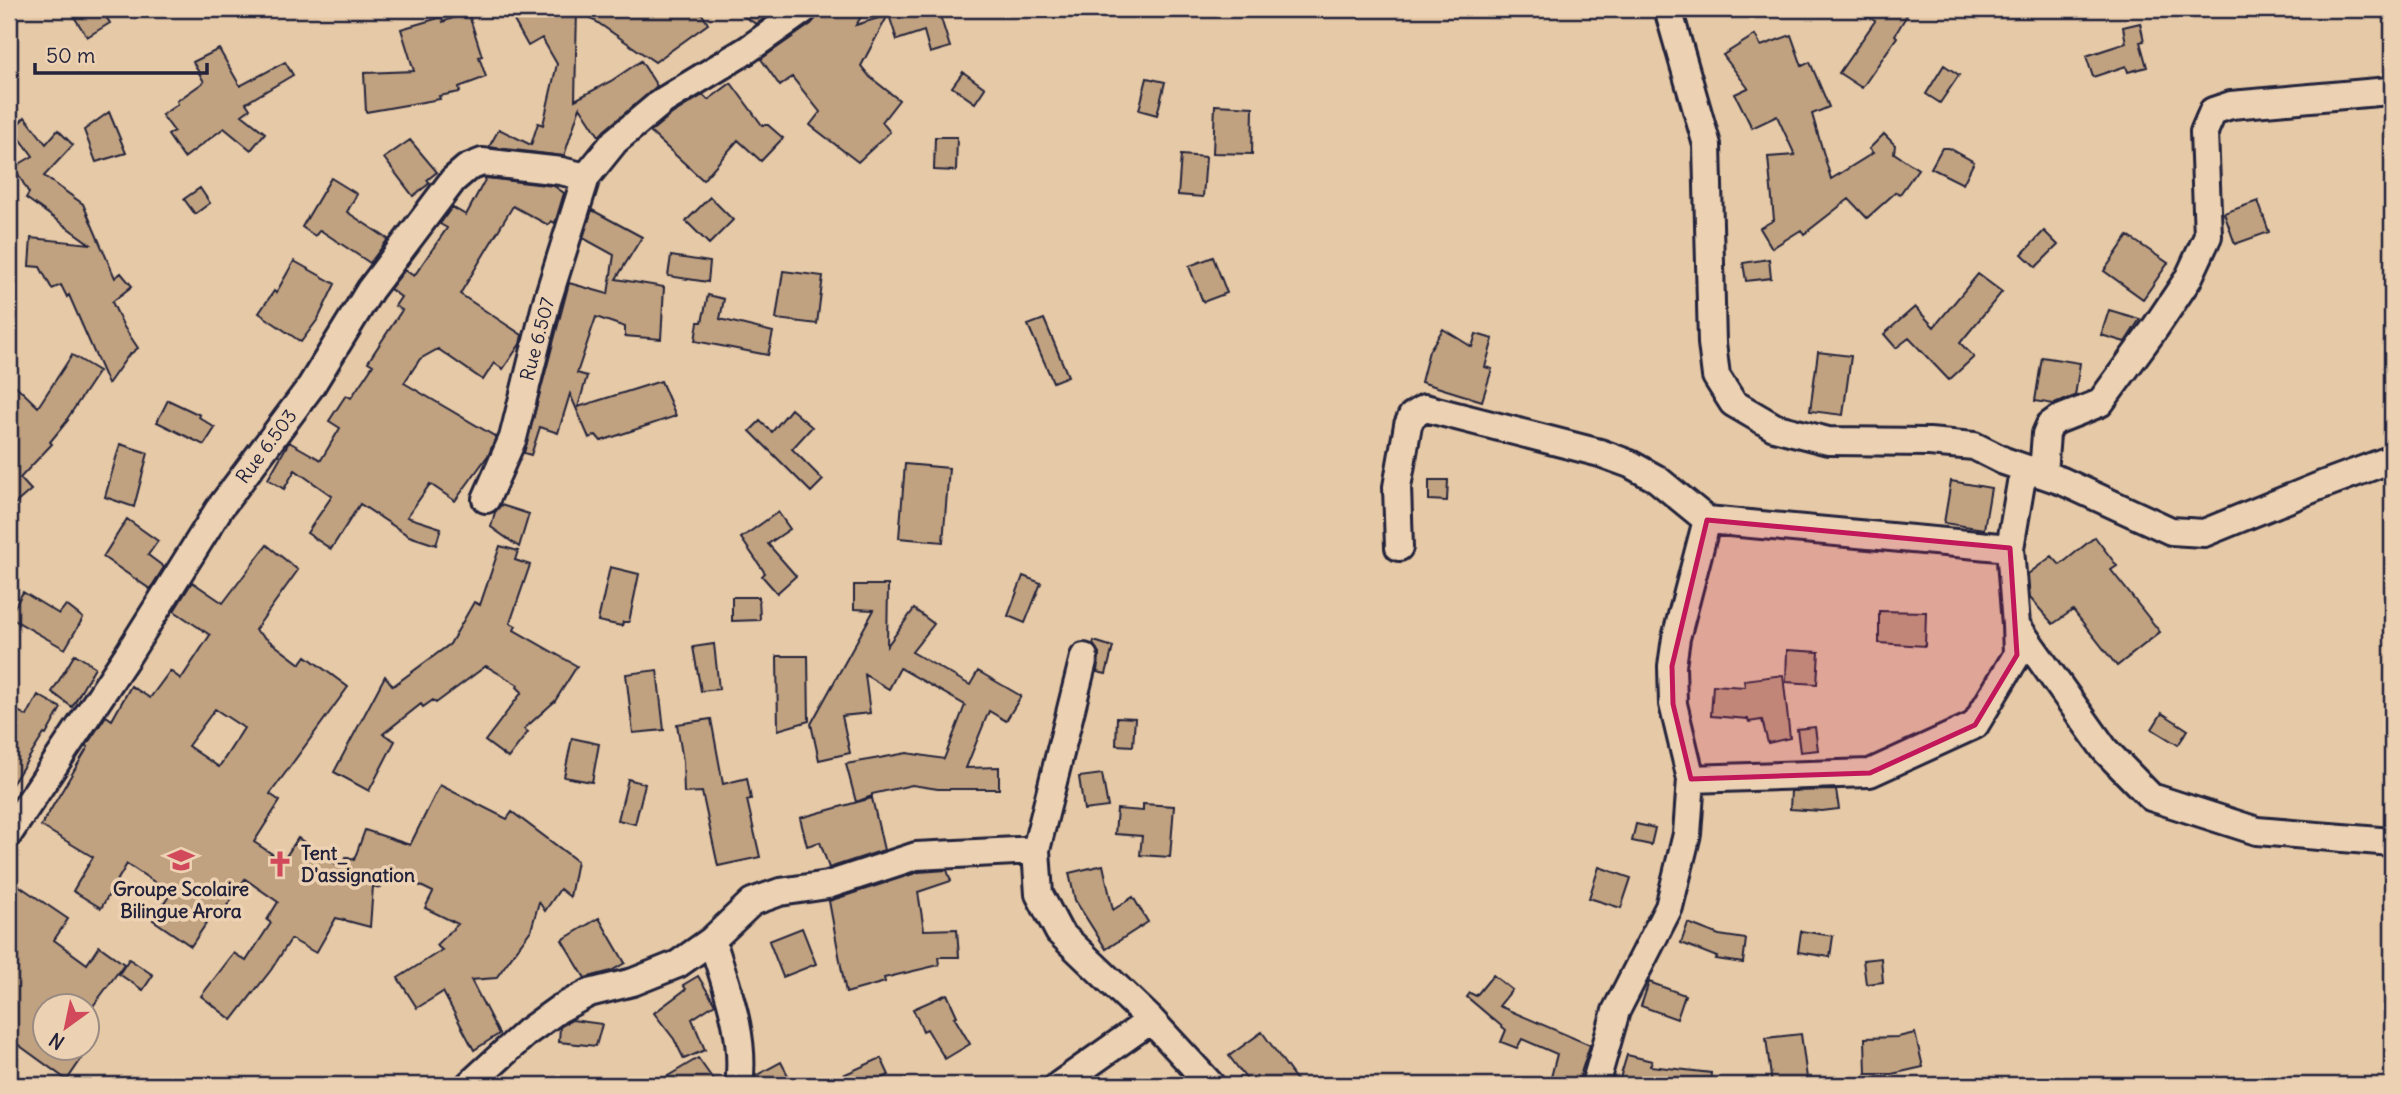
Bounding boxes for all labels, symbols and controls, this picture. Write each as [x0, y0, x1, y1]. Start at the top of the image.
scale bar [35, 32, 206, 76]
text: 50 m [46, 42, 95, 69]
street label: Rue 6.507 [514, 295, 560, 383]
street label: Rue 6.503 [230, 404, 302, 488]
place label: Tent_ D'assignation [301, 841, 415, 887]
school or university icon: Groupe Scolaire Bilingue Arora [166, 845, 196, 875]
church icon: Tent_ D'assignation [265, 849, 295, 879]
place label: Groupe Scolaire Bilingue Arora [113, 877, 249, 923]
north arrow [32, 992, 102, 1062]
text: N [45, 1028, 69, 1055]

